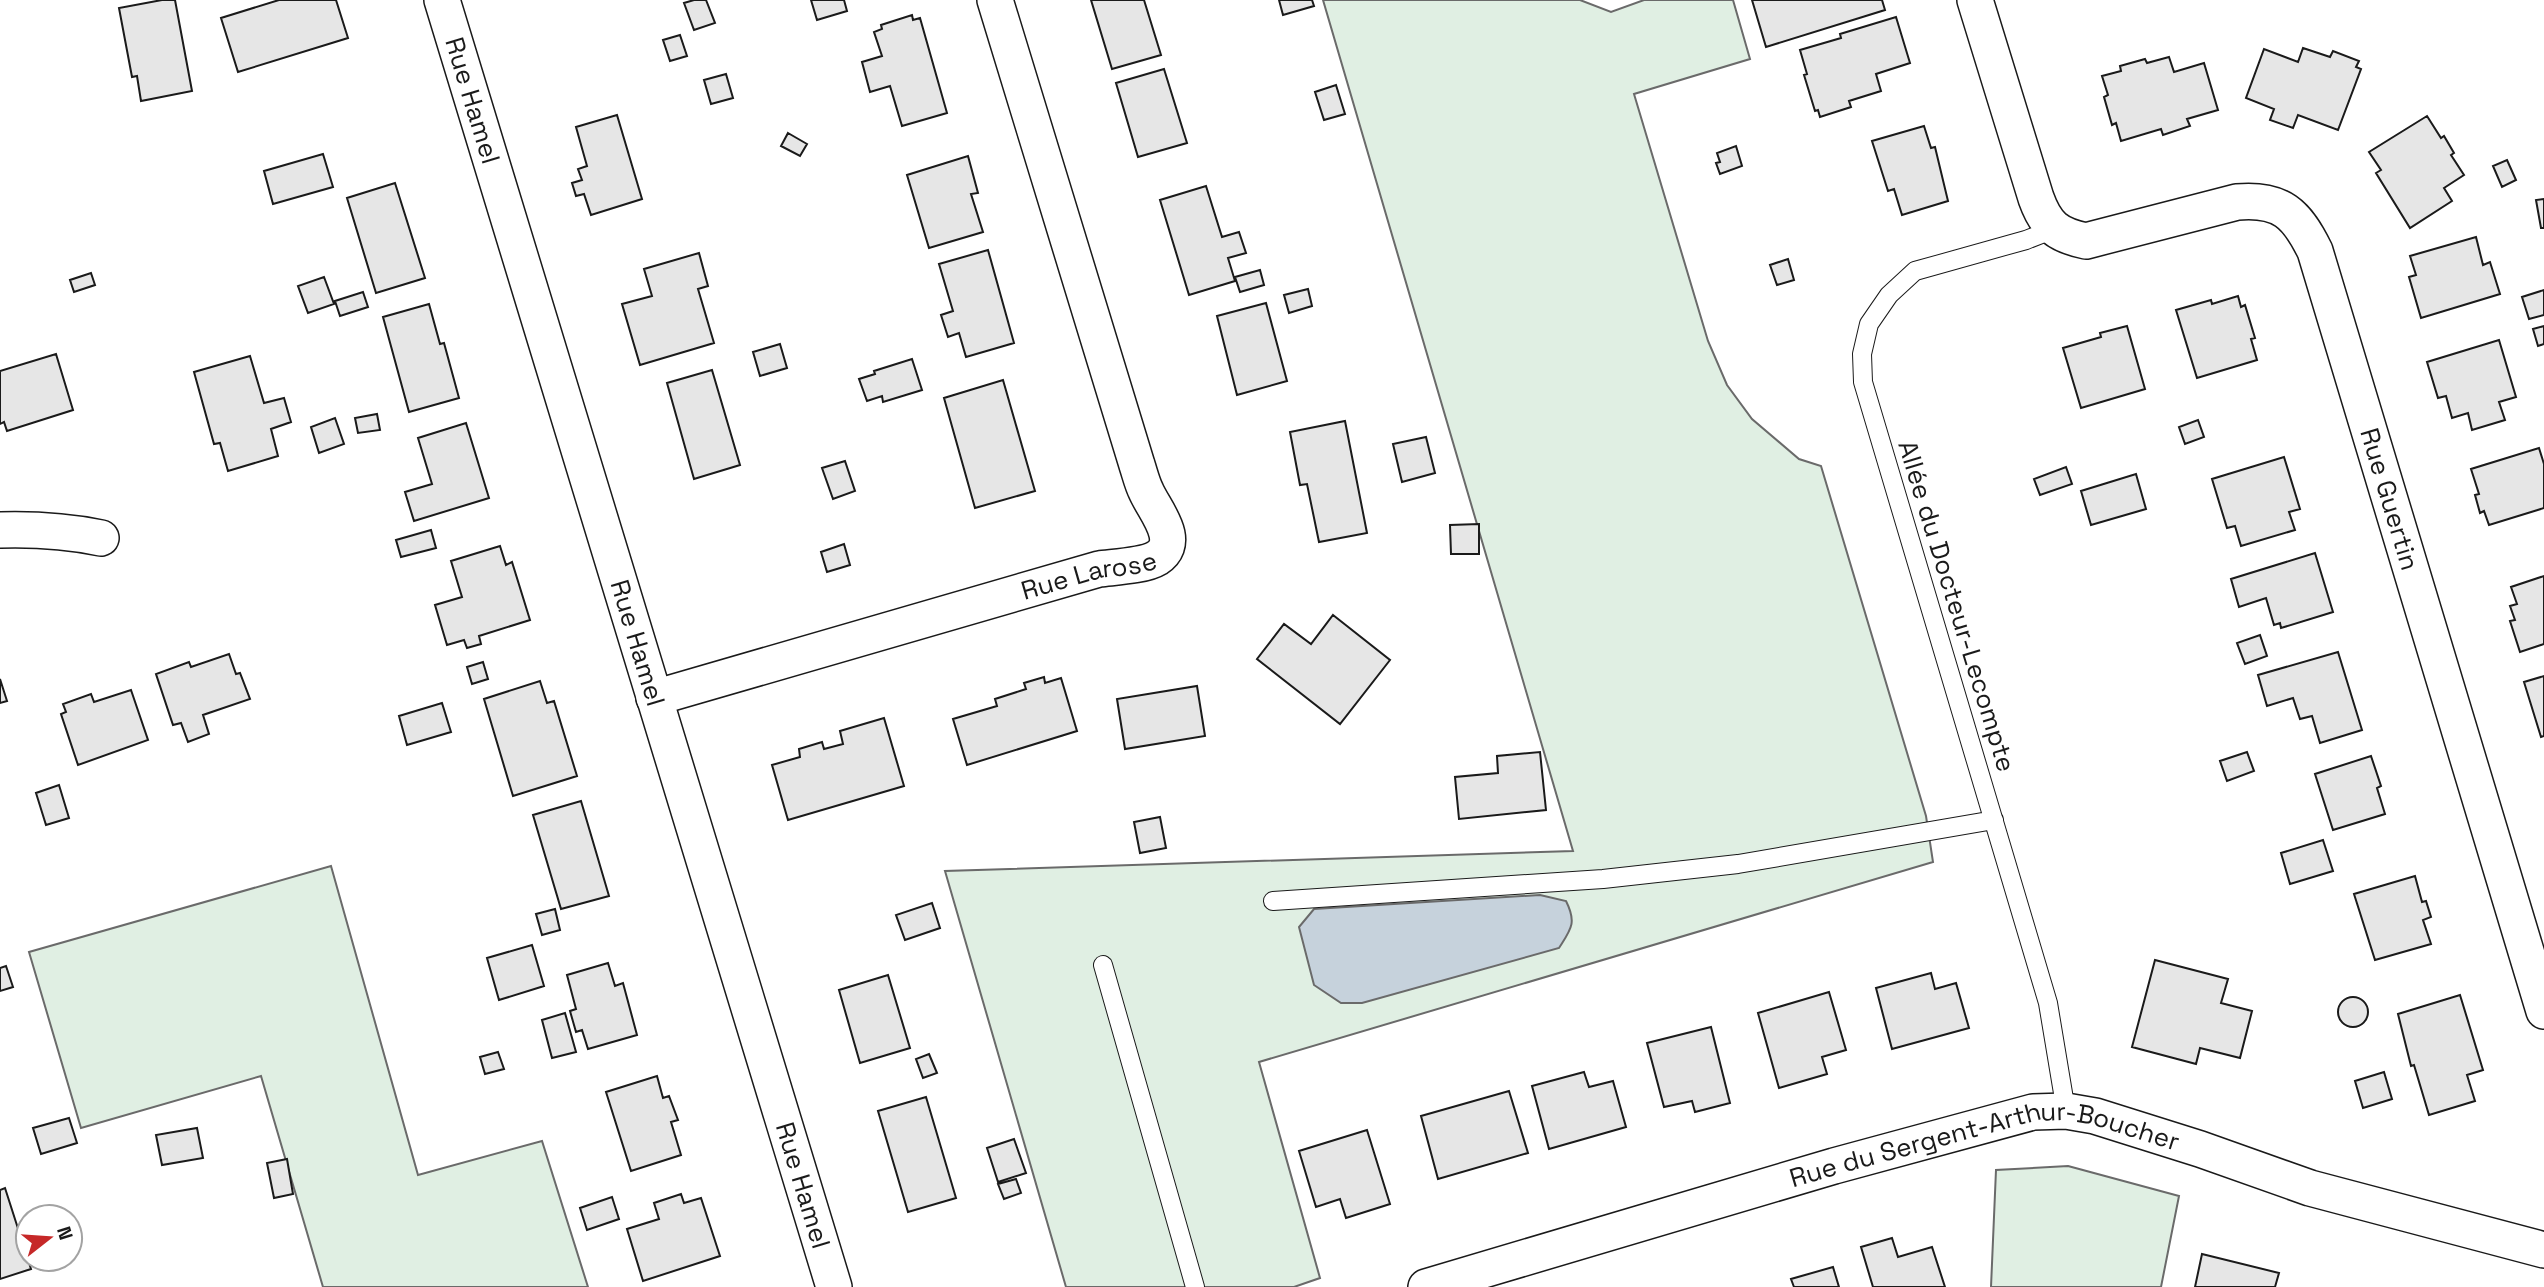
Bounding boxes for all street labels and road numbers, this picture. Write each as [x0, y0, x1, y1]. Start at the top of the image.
street label: Rue Hamel [437, 33, 508, 168]
street label: Rue Guertin [2352, 424, 2427, 574]
street label: Allée du Docteur-Lecompte [1890, 436, 2024, 776]
street label: Rue Larose [1017, 543, 1161, 608]
street label: Rue Hamel [603, 575, 673, 710]
street label: Rue du Sergent-Arthur-Boucher [1785, 1094, 2184, 1195]
street label: Rue Hamel [768, 1118, 838, 1253]

